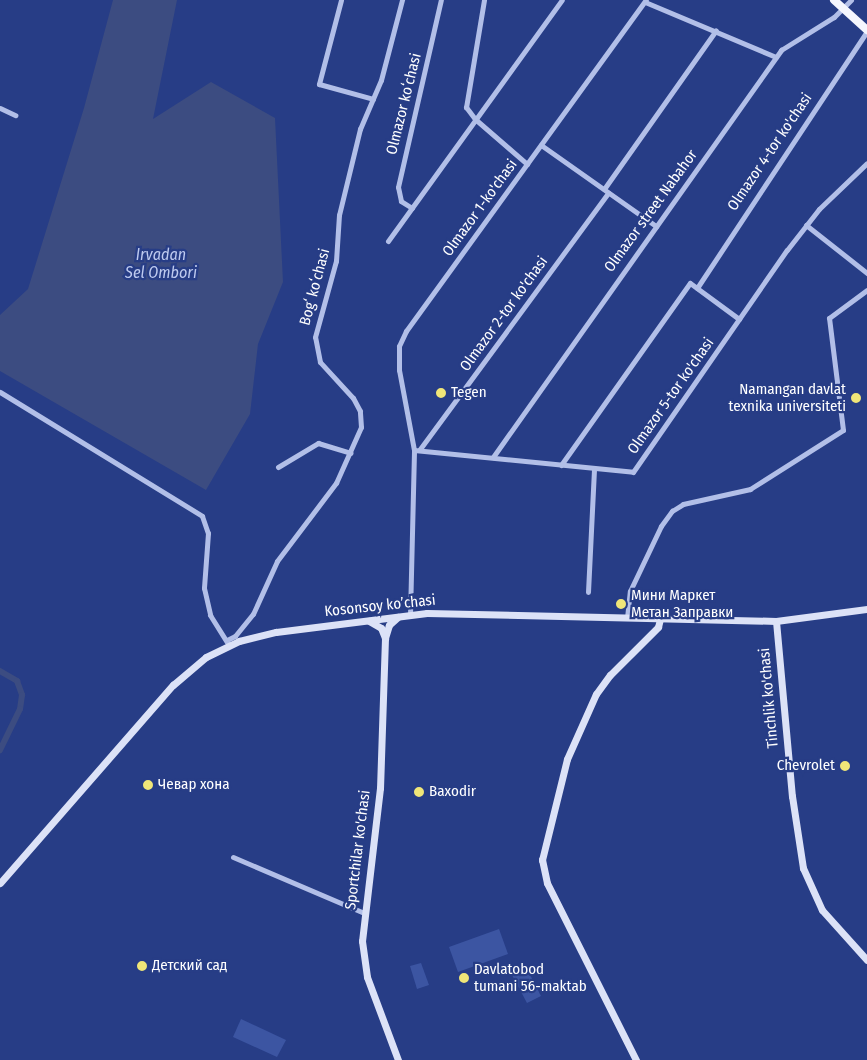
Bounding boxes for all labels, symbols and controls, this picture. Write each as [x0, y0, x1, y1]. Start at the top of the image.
street label: Olmazor koʻchasi [383, 51, 425, 157]
street label: Olmazor 4-tor ko'chasi [724, 90, 816, 214]
street label: Olmazor street Nabahor [601, 146, 701, 276]
street label: Olmazor 1-ko'chasi [439, 156, 521, 260]
water label: Irvadan Sel Ombori [125, 245, 197, 283]
street label: Bogʻ koʻchasi [296, 247, 334, 327]
street label: Olmazor 2-tor ko'chasi [456, 253, 552, 375]
street label: Olmazor 5-tor ko'chasi [624, 334, 718, 458]
place label: Namangan davlat texnika universiteti [729, 380, 846, 415]
place label: Tegen [451, 384, 487, 402]
marker: Tegen [435, 387, 447, 399]
marker: Namangan davlat texnika universiteti [850, 392, 862, 404]
place label: Мини Маркет Метан Заправки [631, 586, 733, 621]
street label: Kosonsoy ko’chasi [324, 591, 436, 621]
marker: Мини Маркет Метан Заправки [615, 598, 627, 610]
street label: Tinchlik ko'chasi [756, 647, 782, 749]
place label: Chevrolet [777, 757, 835, 775]
marker: Chevrolet [839, 760, 851, 772]
place label: Чевар хона [158, 776, 230, 794]
marker: Чевар хона [142, 779, 154, 791]
place label: Baxodir [429, 783, 476, 801]
marker: Baxodir [413, 786, 425, 798]
street label: Sportchilar ko'chasi [342, 789, 374, 911]
place label: Детский сад [152, 957, 227, 975]
marker: Детский сад [136, 960, 148, 972]
place label: Davlatobod tumani 56-maktab [474, 960, 587, 995]
marker: Davlatobod tumani 56-maktab [458, 972, 470, 984]

